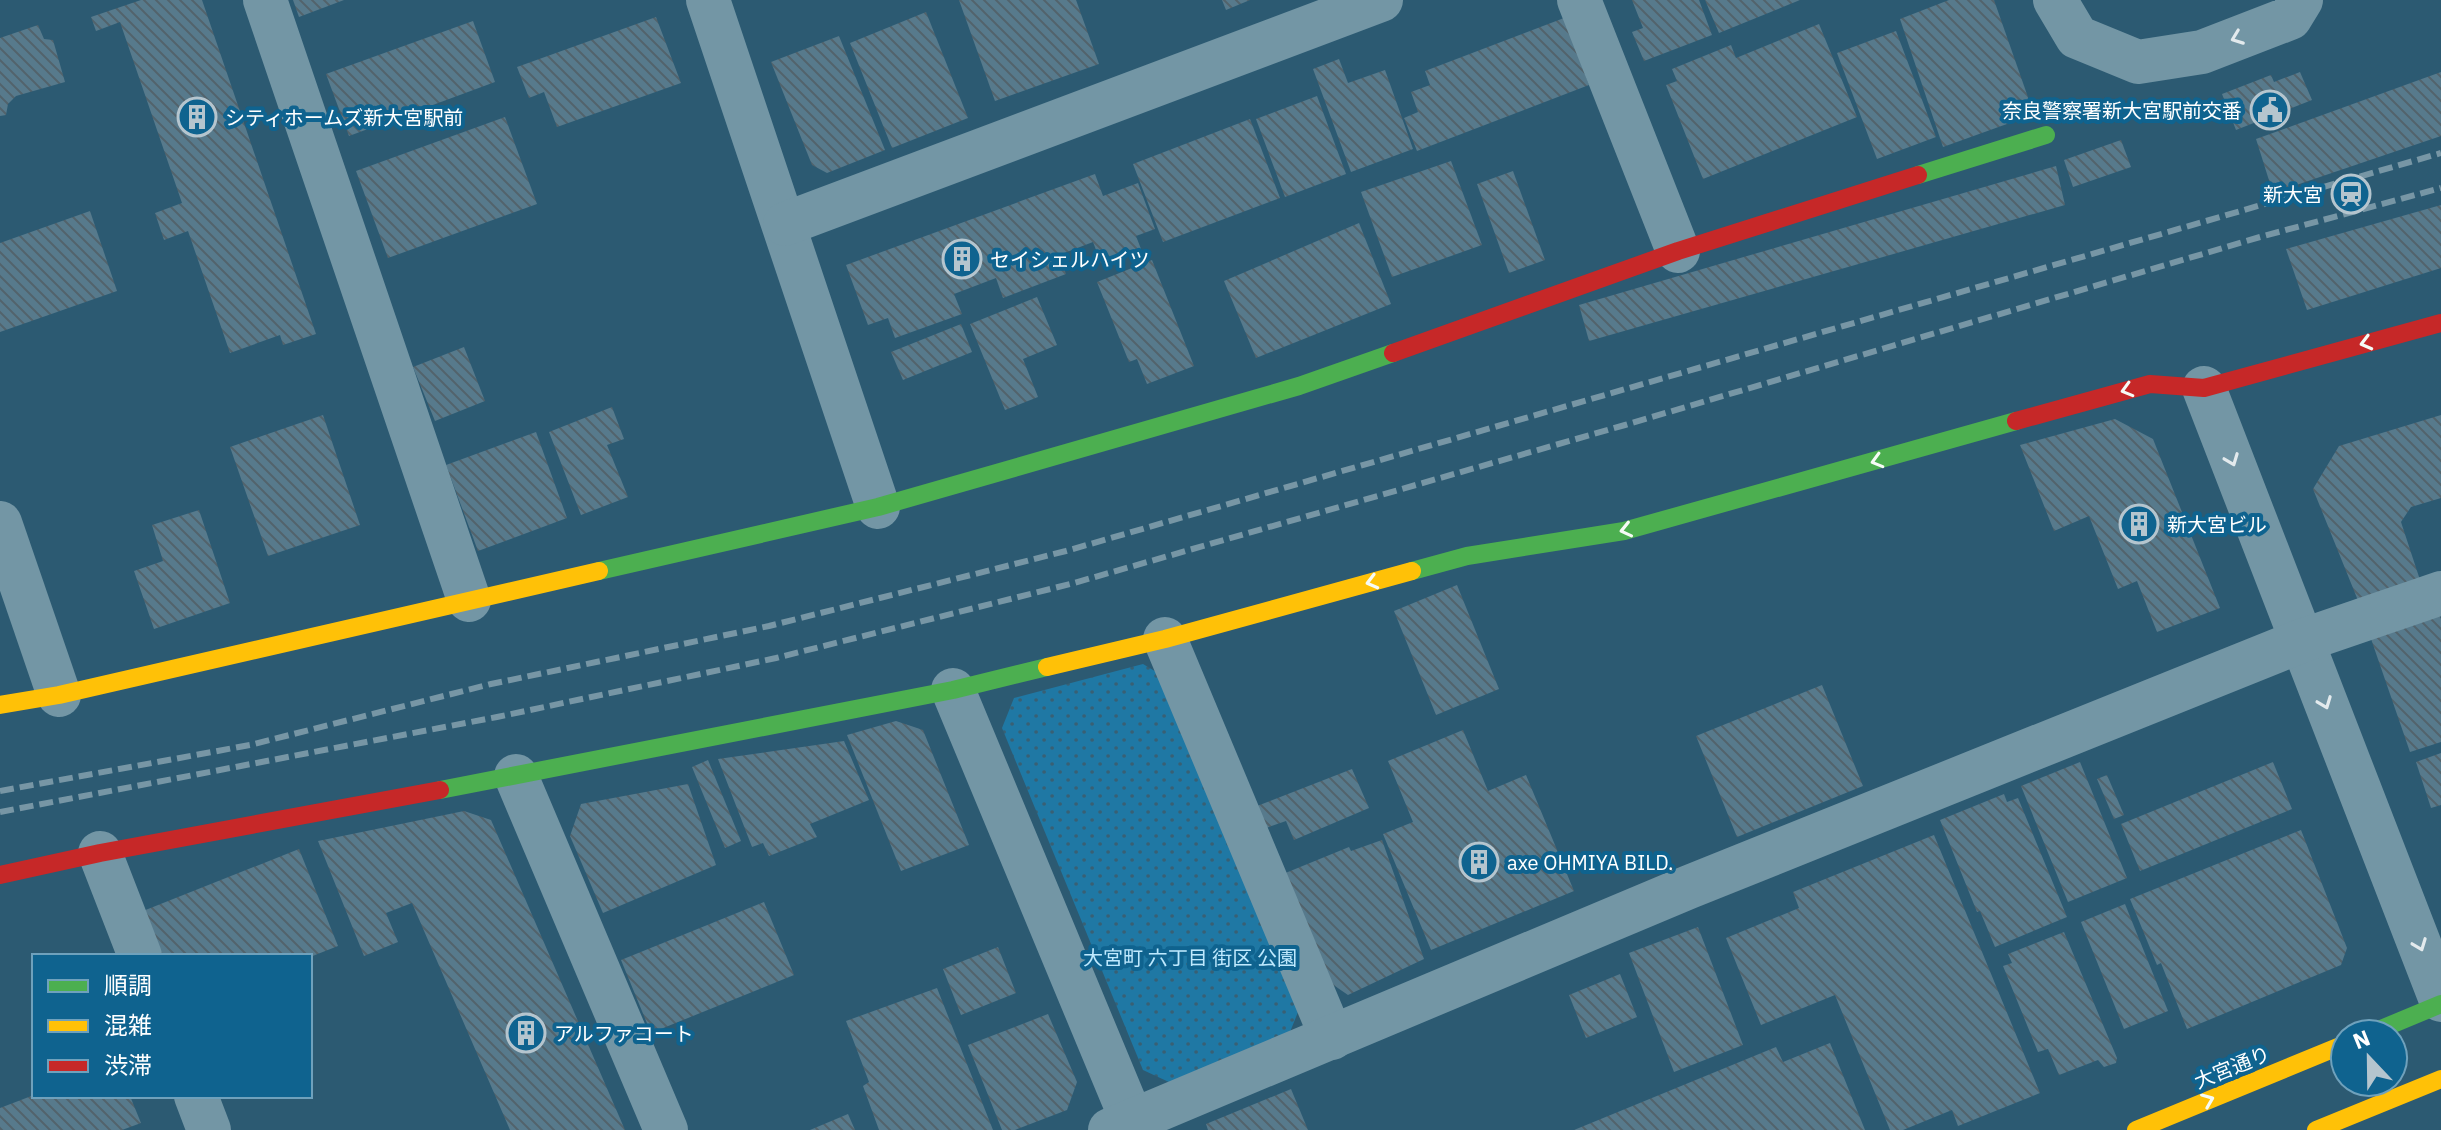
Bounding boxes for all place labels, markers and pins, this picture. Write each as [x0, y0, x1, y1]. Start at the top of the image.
public building icon: 奈良警察署新大宮駅前交番 [2249, 89, 2291, 131]
building icon: シティホームズ新大宮駅前 [176, 96, 218, 138]
place label: 奈良警察署新大宮駅前交番 [2002, 97, 2242, 124]
place label: シティホームズ新大宮駅前 [225, 104, 463, 131]
station icon: 新大宮 [2330, 173, 2372, 215]
place label: 新大宮 [2263, 181, 2323, 208]
building icon: セイシェルハイツ [941, 238, 983, 280]
place label: セイシェルハイツ [990, 246, 1150, 273]
building icon: 新大宮ビル [2118, 503, 2160, 545]
place label: 新大宮ビル [2167, 511, 2267, 538]
building icon: axe OHMIYA BILD. [1458, 841, 1500, 883]
place label: axe OHMIYA BILD. [1507, 849, 1673, 876]
building icon: アルファコート [505, 1012, 547, 1054]
place label: アルファコート [554, 1020, 694, 1047]

